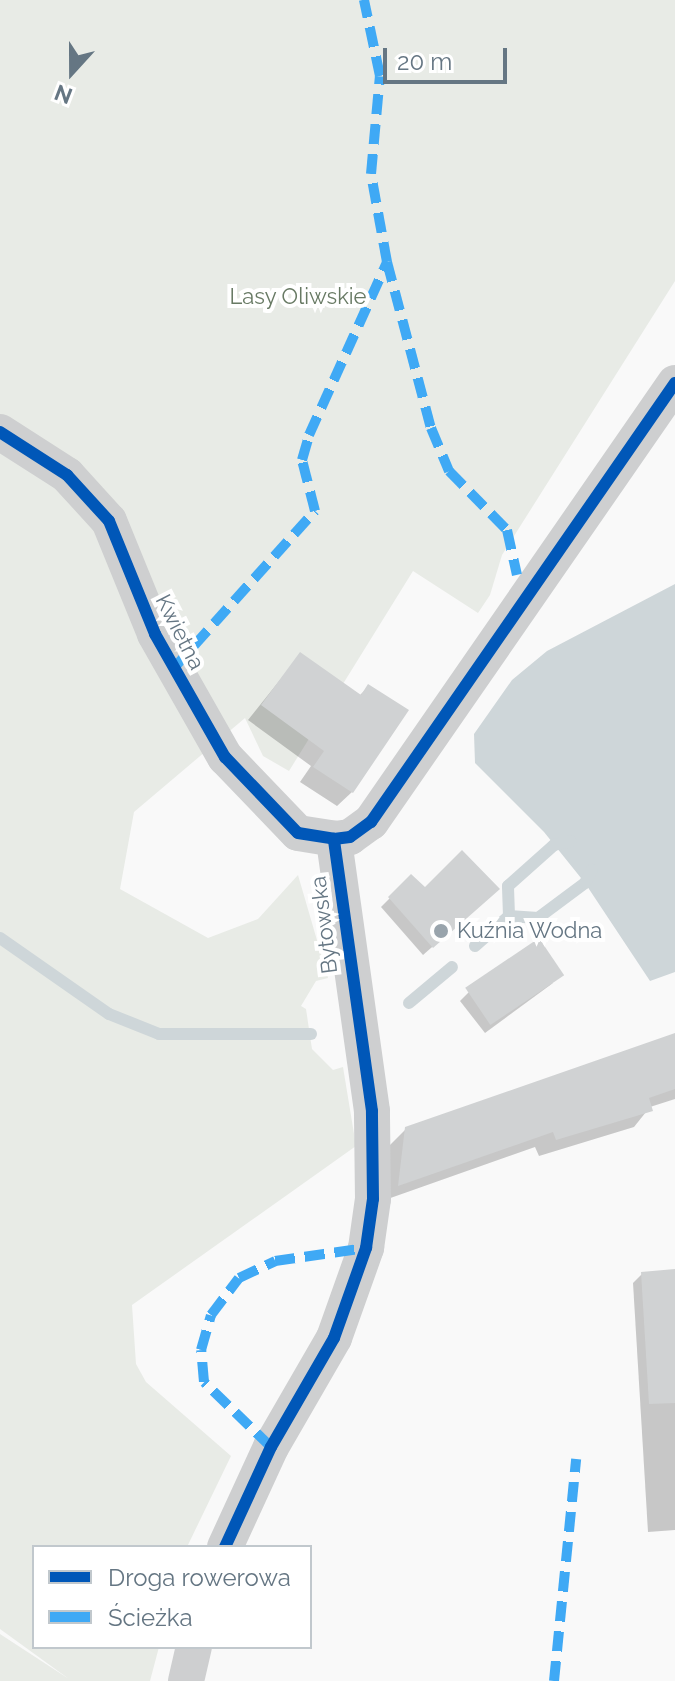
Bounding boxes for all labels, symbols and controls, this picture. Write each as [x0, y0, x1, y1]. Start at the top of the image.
north arrow [32, 32, 112, 112]
scale bar [387, 32, 511, 82]
text: 20 m [397, 47, 452, 76]
text: N [51, 79, 76, 110]
park label: Lasy Oliwskie [229, 284, 367, 310]
street label: Kwietna [150, 590, 210, 674]
street label: Bytowska [305, 875, 343, 975]
place label: Kuźnia Wodna [457, 918, 603, 944]
marker: Kuźnia Wodna [432, 922, 450, 940]
legend [32, 1545, 312, 1649]
text: Droga rowerowa [108, 1563, 291, 1592]
text: Ścieżka [108, 1603, 192, 1632]

